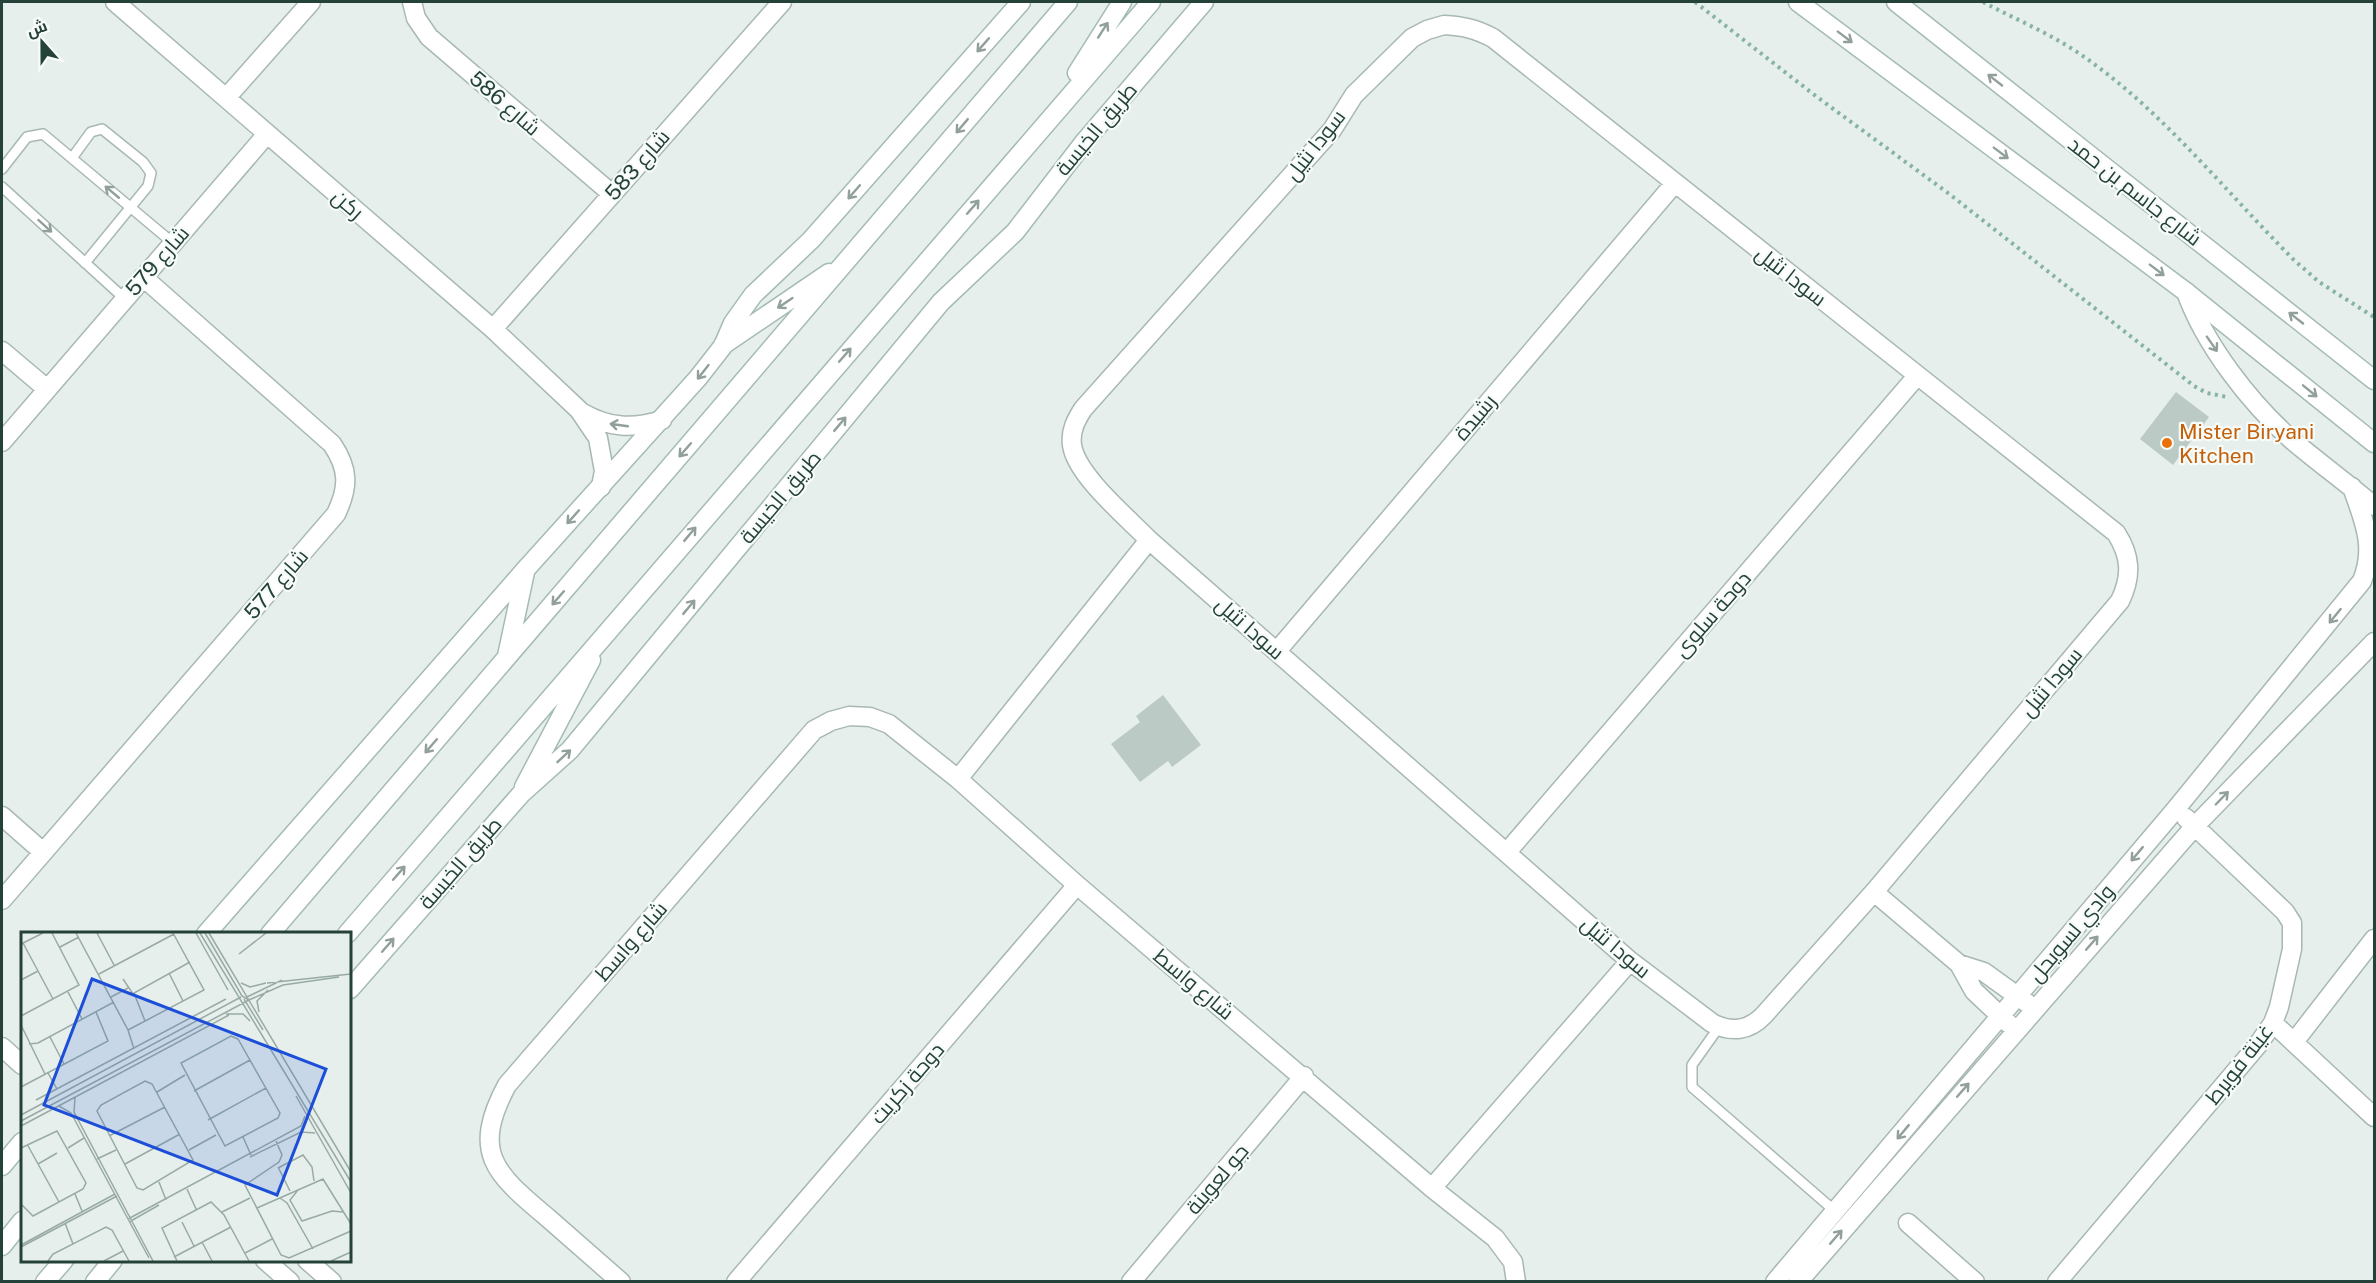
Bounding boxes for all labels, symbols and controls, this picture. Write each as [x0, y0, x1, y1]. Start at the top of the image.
north arrow [12, 12, 72, 72]
text: ش [24, 16, 50, 41]
one-way arrow [1098, 22, 1110, 39]
one-way arrow [1836, 30, 1852, 43]
one-way arrow [976, 38, 990, 53]
street label: شارع 586 [463, 65, 546, 142]
one-way arrow [1987, 73, 2003, 86]
street label: طريق الخيسة [1050, 77, 1143, 181]
street label: سودا نثيل [1280, 105, 1351, 186]
one-way arrow [955, 118, 968, 134]
street label: شارع 583 [599, 124, 676, 207]
street label: شارع جاسم بن حمد [2062, 131, 2207, 252]
one-way arrow [1992, 147, 2008, 160]
street label: ركن [327, 184, 369, 225]
one-way arrow [847, 184, 861, 199]
one-way arrow [105, 185, 120, 199]
one-way arrow [966, 200, 980, 215]
one-way arrow [37, 219, 52, 233]
street label: شارع 579 [120, 221, 196, 302]
street label: سودا نثيل [1750, 241, 1831, 312]
one-way arrow [2149, 263, 2165, 276]
one-way arrow [777, 297, 793, 309]
one-way arrow [2288, 312, 2304, 325]
one-way arrow [2206, 335, 2218, 352]
one-way arrow [838, 348, 852, 363]
one-way arrow [697, 364, 710, 380]
one-way arrow [2302, 384, 2317, 398]
street label: رشيدة [1449, 389, 1501, 445]
one-way arrow [833, 417, 846, 433]
place label: Mister Biryani Kitchen [2179, 419, 2314, 468]
one-way arrow [610, 420, 629, 431]
marker: Mister Biryani Kitchen [2160, 436, 2174, 450]
one-way arrow [678, 442, 691, 458]
street label: طريق الخيسة [734, 445, 827, 549]
one-way arrow [566, 510, 580, 525]
one-way arrow [683, 527, 697, 542]
street label: شارع 577 [239, 544, 315, 625]
street label: دوحة سلوى [1668, 566, 1757, 663]
one-way arrow [551, 590, 565, 605]
street label: سودا نثيل [1210, 591, 1290, 665]
one-way arrow [682, 600, 696, 615]
one-way arrow [2329, 608, 2342, 624]
street label: سودا نثيل [2015, 642, 2088, 722]
one-way arrow [424, 738, 438, 753]
one-way arrow [556, 749, 571, 764]
one-way arrow [2215, 790, 2229, 805]
street label: طريق الخيسة [413, 812, 507, 915]
one-way arrow [2131, 846, 2144, 862]
one-way arrow [392, 866, 406, 881]
street label: وادي لسويحل [2023, 879, 2122, 990]
street label: شارع واسط [590, 896, 674, 987]
street label: سودا نثيل [1576, 911, 1656, 984]
inset map [21, 932, 351, 1262]
one-way arrow [2085, 936, 2099, 951]
one-way arrow [381, 938, 395, 953]
street label: شارع واسط [1148, 943, 1239, 1026]
street label: غينة فويرط [2200, 1019, 2278, 1109]
street label: دوحة زكريت [865, 1037, 949, 1129]
one-way arrow [1956, 1083, 1970, 1098]
one-way arrow [1897, 1124, 1910, 1140]
street label: جو لعوينة [1180, 1139, 1254, 1219]
one-way arrow [1829, 1230, 1843, 1245]

